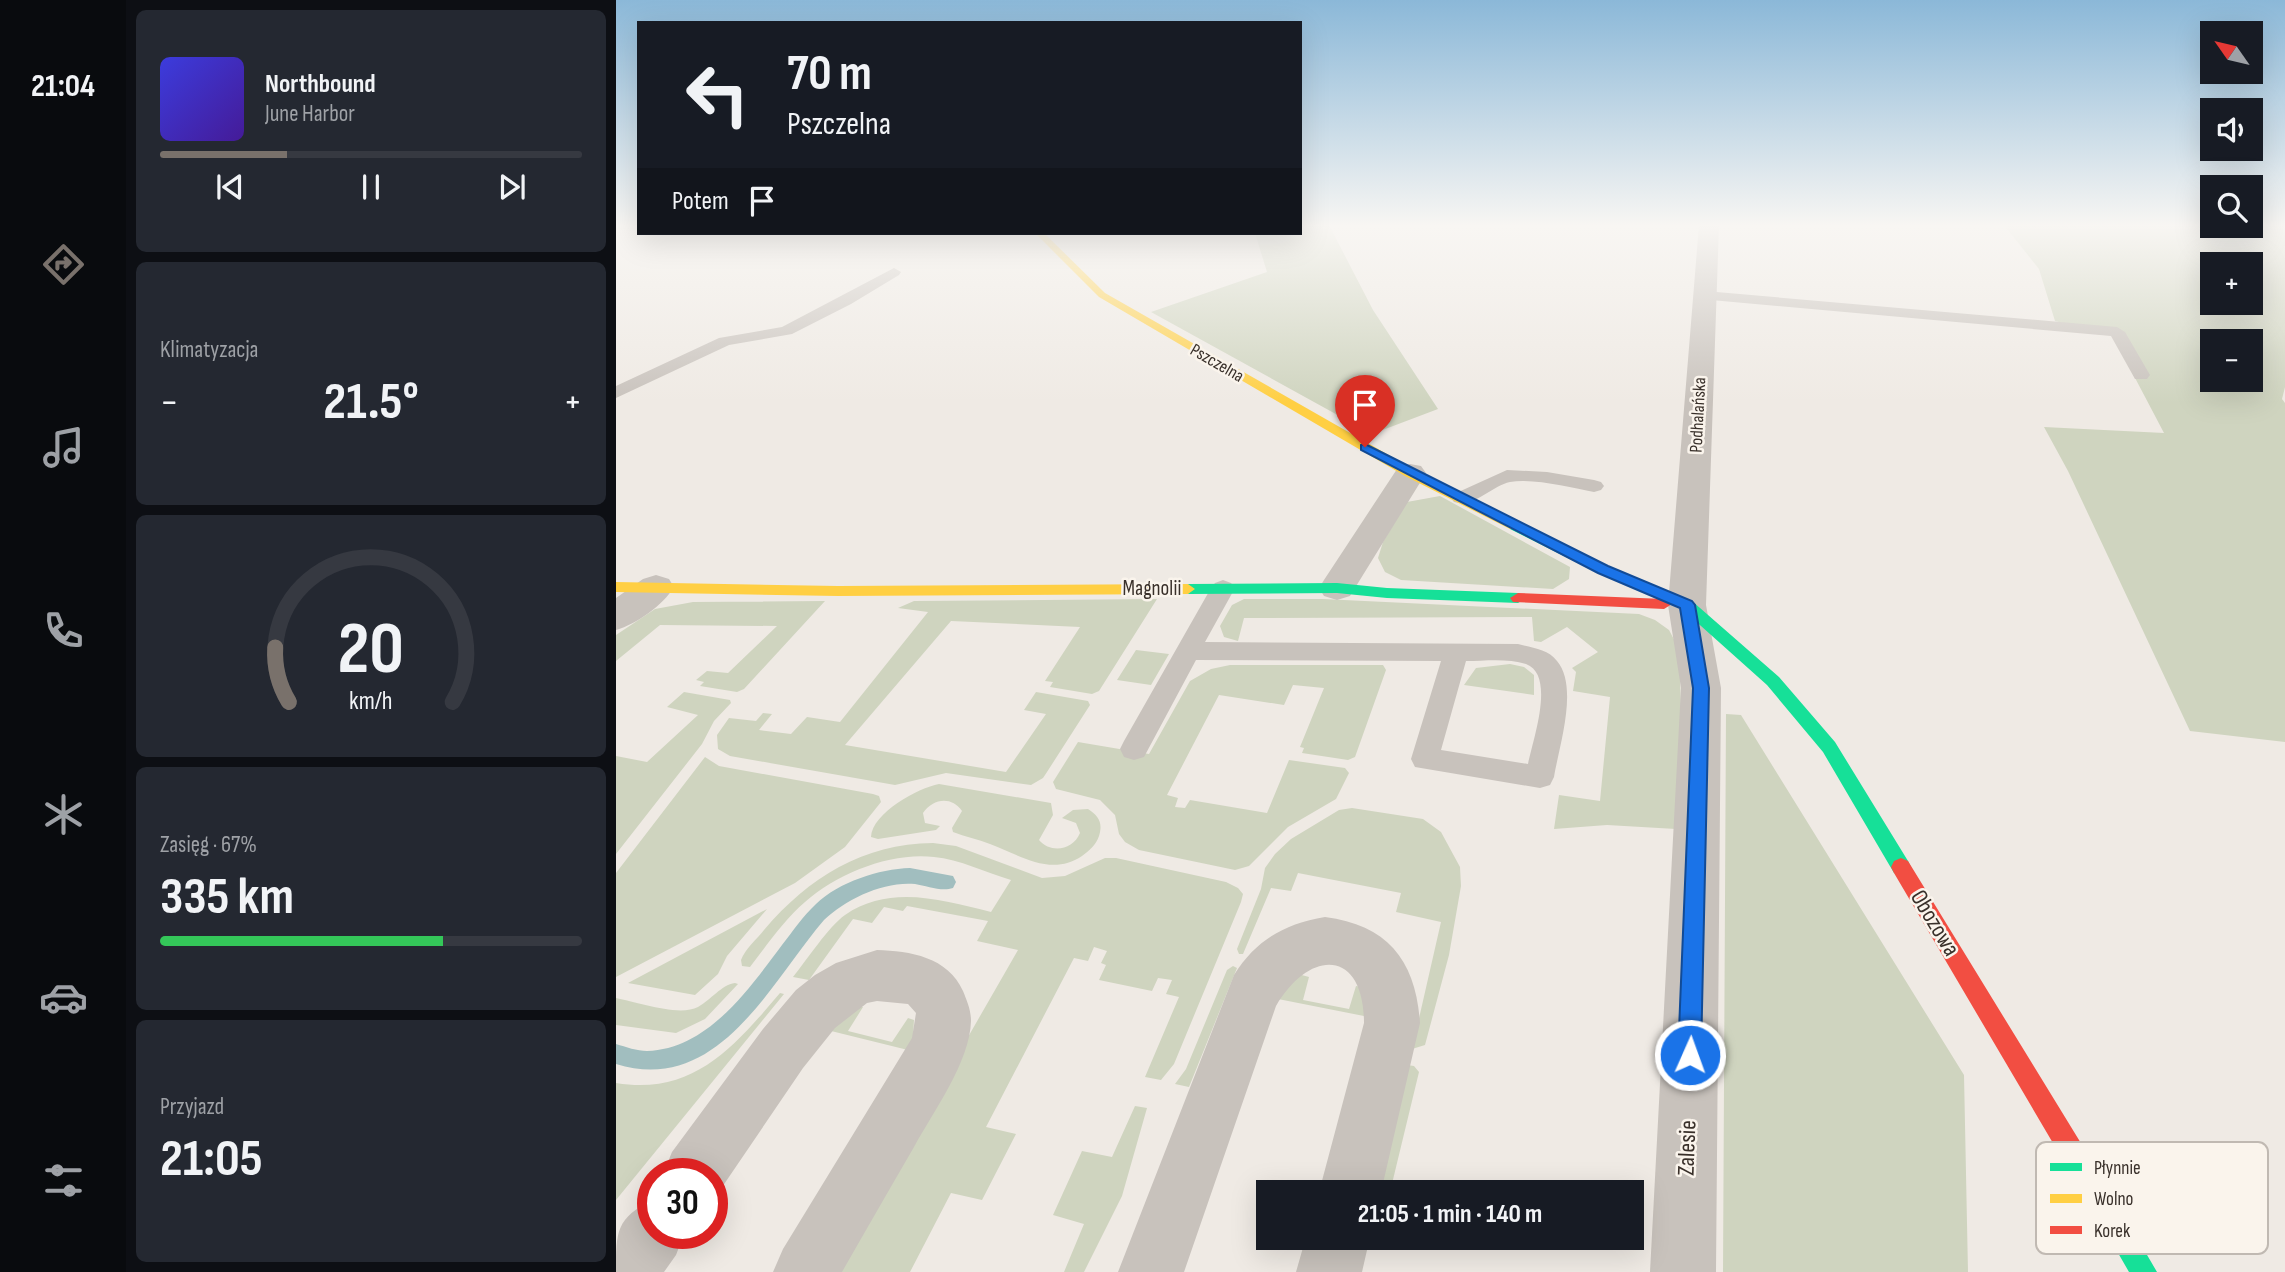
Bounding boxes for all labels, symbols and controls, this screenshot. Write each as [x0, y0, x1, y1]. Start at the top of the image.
north arrow [2200, 21, 2263, 84]
map controls [2200, 21, 2263, 392]
text: 70 m [787, 45, 872, 104]
icon: left [672, 49, 763, 140]
text: 21:04 [31, 67, 95, 106]
text: Northbound [265, 69, 376, 100]
button: sound [2200, 98, 2263, 161]
text: June Harbor [265, 100, 355, 128]
text: Pszczelna [787, 105, 891, 144]
icon: previous [211, 168, 249, 206]
icon: pause [352, 168, 390, 206]
icon: next [493, 168, 531, 206]
button: search [2200, 175, 2263, 238]
icon: arrive [743, 182, 781, 220]
text: Potem [672, 186, 729, 217]
icon: directions [39, 240, 88, 289]
button: + [2200, 252, 2263, 315]
button: − [2200, 329, 2263, 392]
text: Klimatyzacja [160, 336, 258, 364]
street label: Pszczelna [1186, 339, 1248, 387]
text: 21.5° [323, 371, 419, 434]
pin [1335, 375, 1395, 447]
street label: Podhalańska [1686, 377, 1710, 453]
text: − [160, 380, 179, 425]
text: + [563, 380, 582, 425]
icon: arrive [1346, 386, 1384, 424]
icon: music [39, 423, 88, 472]
street label: Magnolii [1123, 576, 1181, 601]
icon: phone [39, 606, 88, 655]
text: 20 [338, 606, 404, 694]
text: km/h [349, 686, 393, 717]
icon: climate [39, 790, 88, 839]
text: Zasięg · 67% [160, 831, 257, 859]
text: 335 km [160, 866, 294, 929]
street label: Obozowa [1904, 885, 1966, 961]
icon: car [39, 973, 88, 1022]
position arrow [1653, 1018, 1727, 1092]
text: Przyjazd [160, 1093, 224, 1121]
street label: Zalesie [1672, 1120, 1702, 1176]
text: 21:05 [160, 1128, 262, 1191]
legend [2036, 1142, 2268, 1254]
icon: filters [39, 1156, 88, 1205]
text: Płynnie [2094, 1157, 2141, 1180]
speed limit sign: 30 [637, 1158, 728, 1249]
text: Wolno [2094, 1188, 2133, 1211]
text: 21:05 · 1 min · 140 m [1358, 1199, 1542, 1230]
text: Korek [2094, 1220, 2131, 1243]

